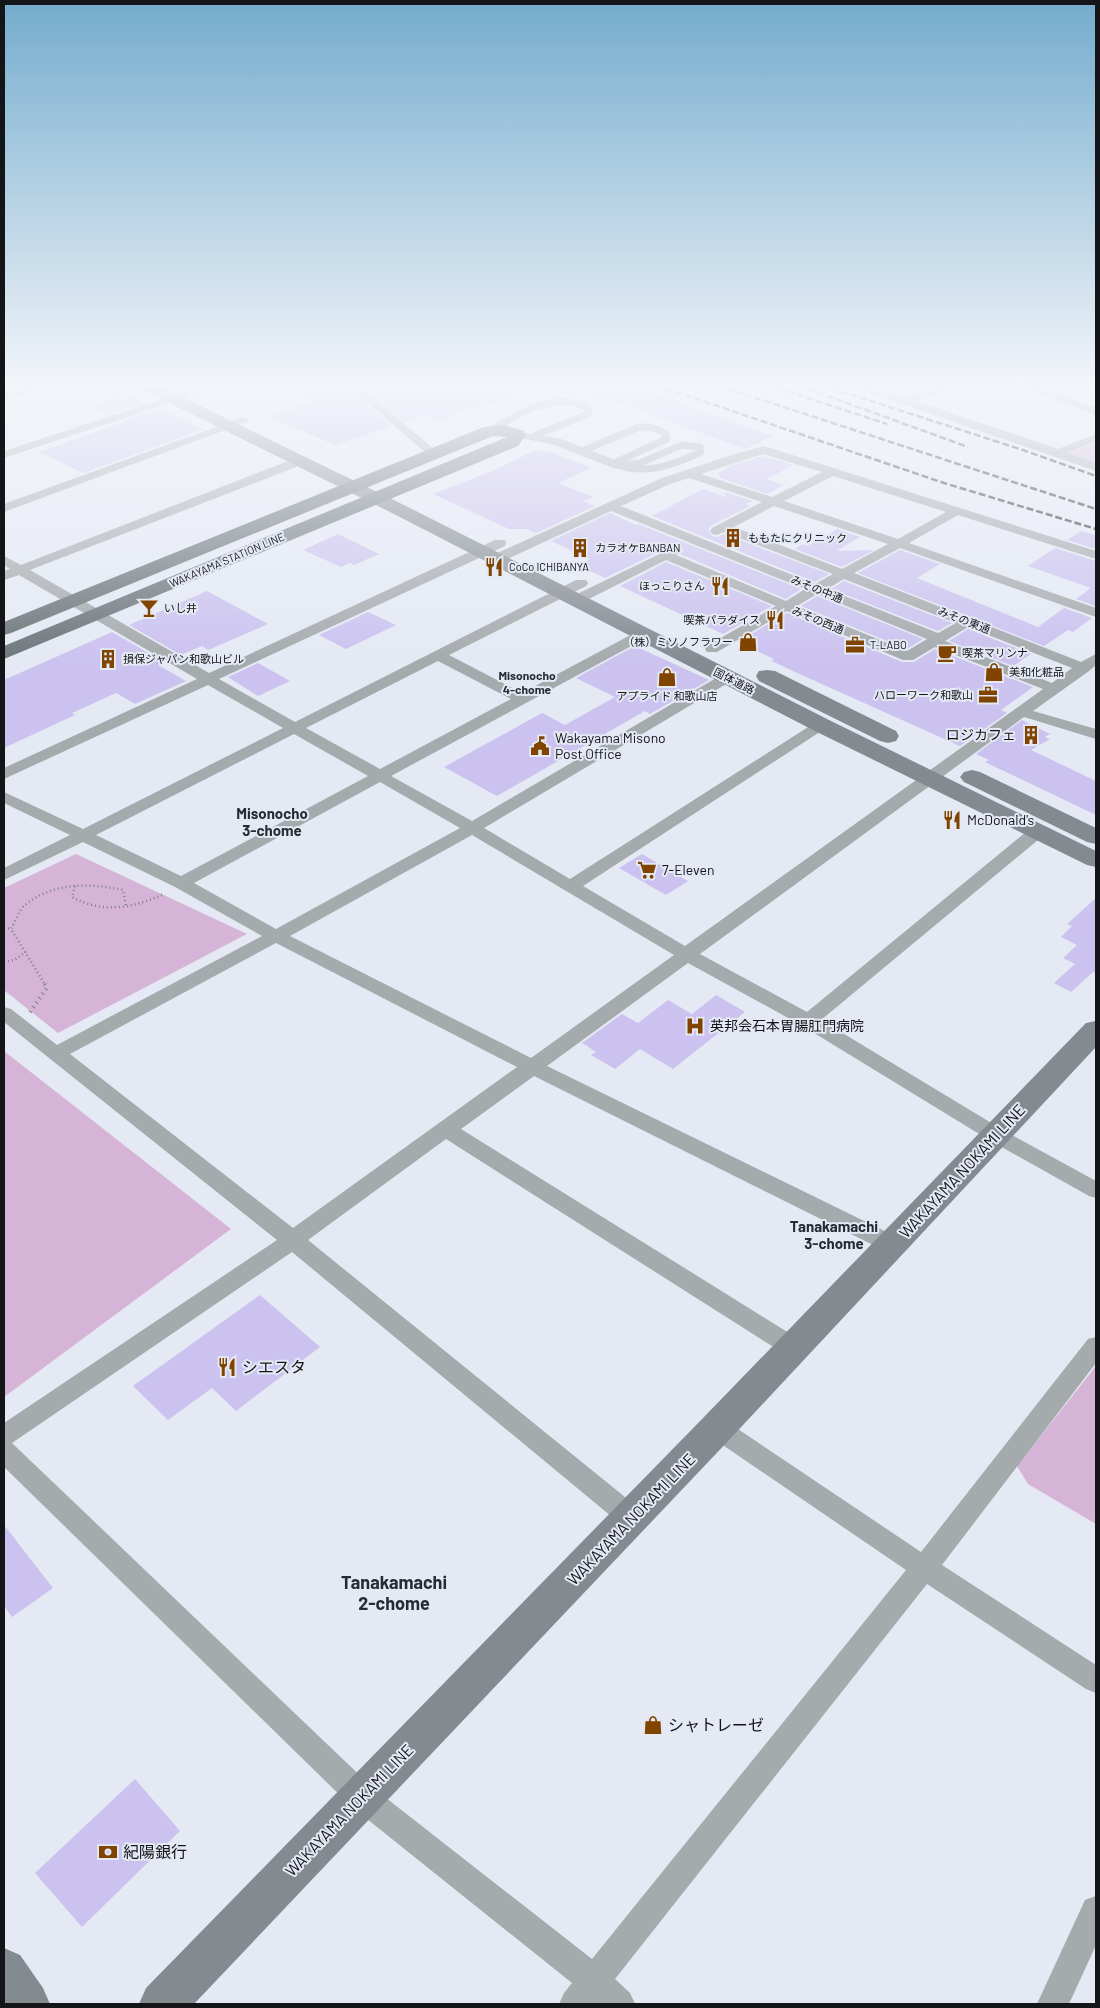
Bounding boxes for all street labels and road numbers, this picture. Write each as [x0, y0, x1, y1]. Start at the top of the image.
street label: WAKAYAMA STATION LINE [167, 529, 286, 590]
street label: みその中通 [789, 572, 845, 605]
street label: みその西通 [790, 603, 846, 636]
street label: みその東通 [936, 604, 992, 635]
street label: 国体道路 [712, 665, 757, 696]
street label: WAKAYAMA NOKAMI LINE [895, 1100, 1029, 1241]
street label: WAKAYAMA NOKAMI LINE [563, 1449, 699, 1589]
street label: WAKAYAMA NOKAMI LINE [281, 1740, 417, 1880]

